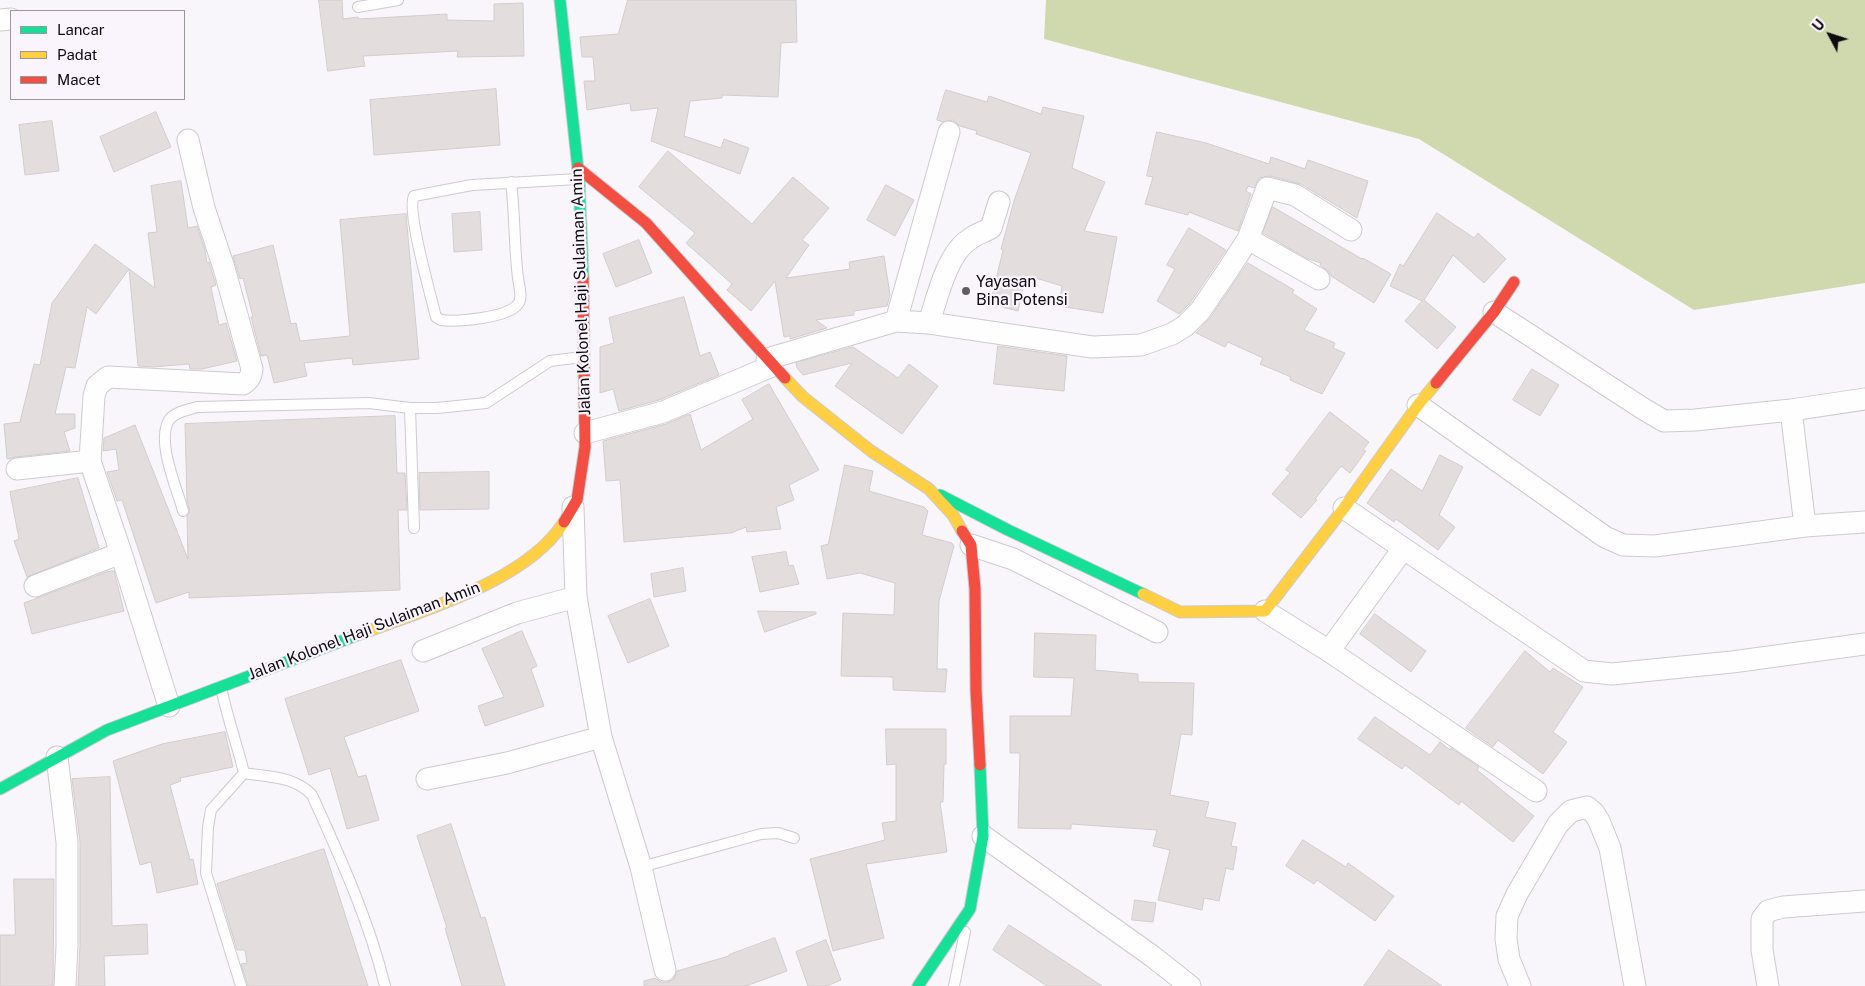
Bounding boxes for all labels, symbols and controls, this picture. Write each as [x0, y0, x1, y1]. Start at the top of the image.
legend [10, 10, 185, 100]
north arrow [1805, 10, 1855, 60]
text: U [1809, 16, 1828, 34]
text: Lancar [57, 21, 105, 38]
text: Padat [57, 46, 97, 63]
text: Macet [57, 71, 101, 88]
street label: Jalan Kolonel Haji Sulaiman Amin [567, 168, 595, 416]
place label: Yayasan Bina Potensi [976, 272, 1068, 310]
marker: Yayasan Bina Potensi [960, 285, 972, 297]
street label: Jalan Kolonel Haji Sulaiman Amin [245, 578, 483, 684]

